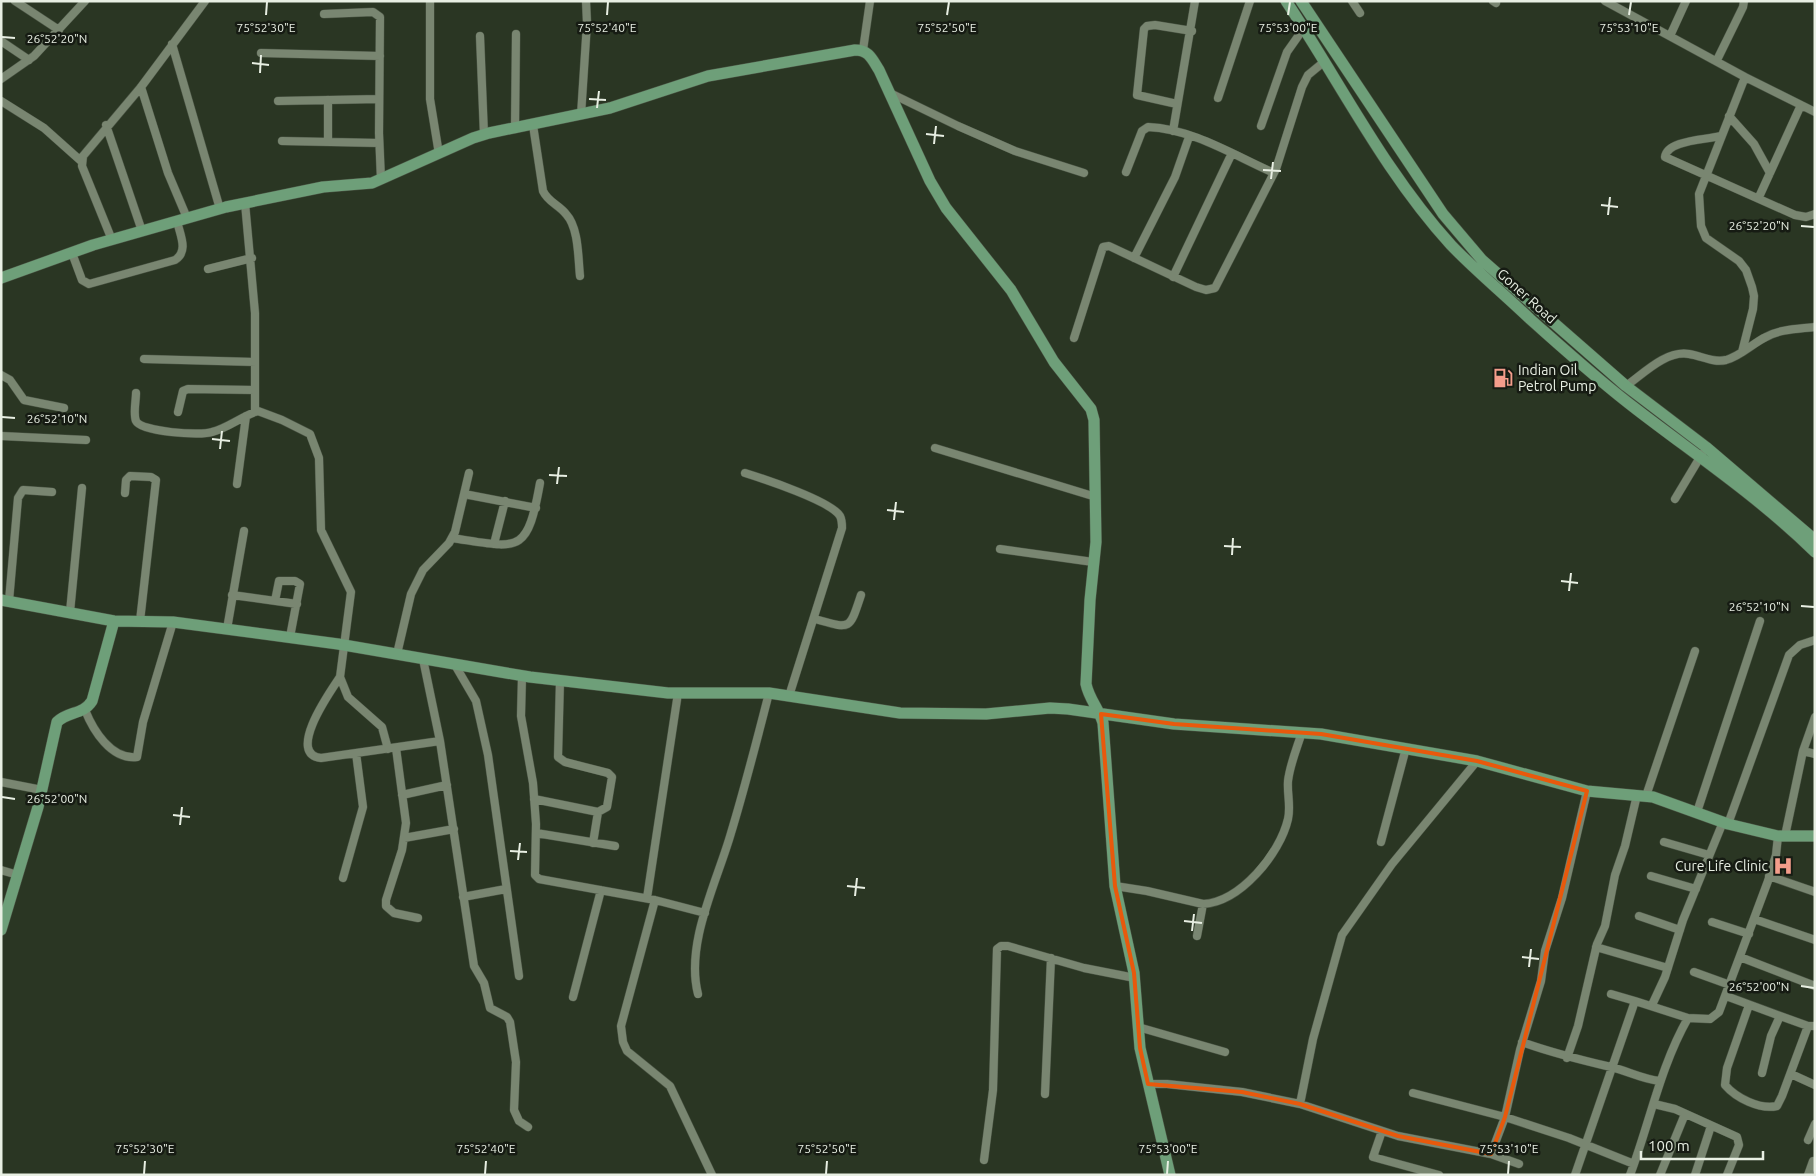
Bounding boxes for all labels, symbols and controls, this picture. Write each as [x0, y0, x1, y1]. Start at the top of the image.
text: 75°52'30"E [237, 21, 296, 34]
text: 75°52'40"E [578, 21, 637, 34]
text: 75°52'50"E [918, 21, 977, 34]
text: 75°53'00"E [1259, 21, 1318, 34]
text: 75°53'10"E [1600, 21, 1659, 34]
text: 26°52'20"N [27, 32, 87, 45]
text: 26°52'20"N [1729, 219, 1789, 232]
street label: Goner Road [1494, 265, 1560, 327]
place label: Indian Oil Petrol Pump [1518, 362, 1596, 394]
fuel station icon: Indian Oil Petrol Pump [1492, 367, 1514, 389]
text: 26°52'10"N [27, 412, 87, 425]
text: 26°52'10"N [1729, 600, 1789, 613]
text: 26°52'00"N [27, 792, 87, 805]
hospital icon: Cure Life Clinic [1772, 855, 1794, 877]
place label: Cure Life Clinic [1675, 858, 1768, 874]
text: 26°52'00"N [1729, 980, 1789, 993]
scale bar [1641, 1128, 1764, 1160]
text: 100 m [1648, 1137, 1690, 1154]
text: 75°52'30"E [116, 1142, 175, 1155]
text: 75°52'40"E [457, 1142, 516, 1155]
text: 75°52'50"E [798, 1142, 857, 1155]
text: 75°53'00"E [1139, 1142, 1198, 1155]
text: 75°53'10"E [1480, 1142, 1539, 1155]

